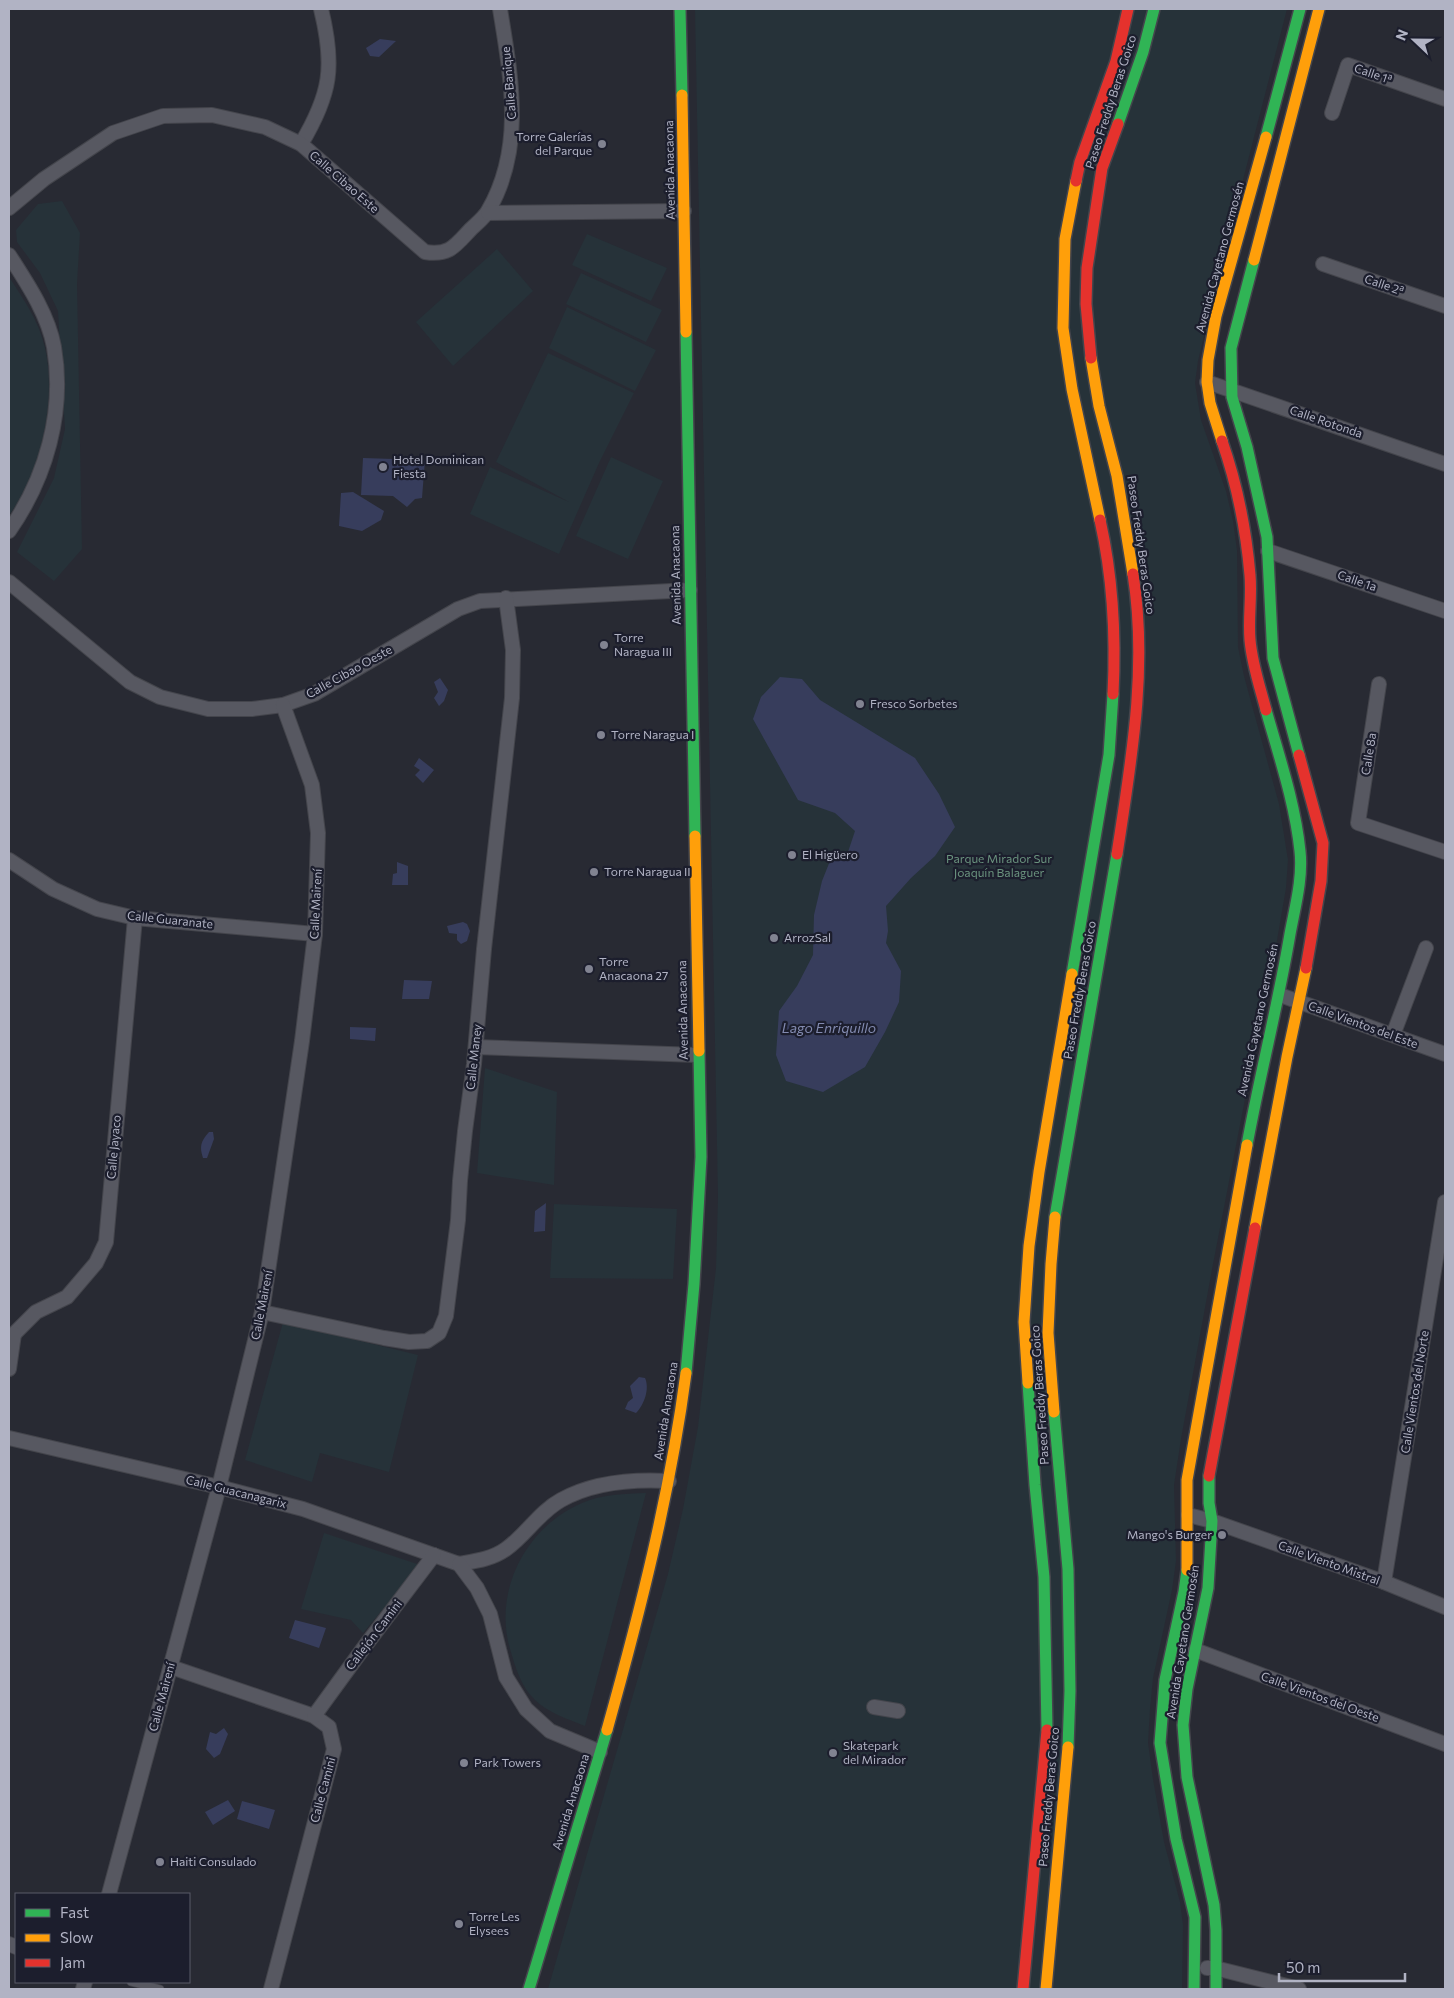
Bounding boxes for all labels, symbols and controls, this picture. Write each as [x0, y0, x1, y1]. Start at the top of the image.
north arrow [1389, 15, 1439, 65]
text: N [1392, 27, 1411, 43]
street label: Paseo Freddy Beras Goico [1082, 33, 1138, 170]
street label: Calle Banique [498, 46, 518, 120]
street label: Calle 1ª [1353, 60, 1394, 86]
street label: Avenida Anacaona [661, 120, 677, 220]
place label: Torre Galerías del Parque [516, 129, 592, 157]
marker: Torre Galerías del Parque [596, 138, 608, 150]
street label: Calle Cibao Este [307, 147, 382, 215]
street label: Avenida Cayetano Germosén [1192, 180, 1246, 334]
street label: Calle 2ª [1363, 271, 1406, 297]
street label: Calle Rotonda [1288, 402, 1365, 440]
place label: Hotel Dominican Fiesta [393, 452, 484, 480]
marker: Hotel Dominican Fiesta [377, 461, 389, 473]
street label: Paseo Freddy Beras Goico [1125, 475, 1159, 615]
street label: Avenida Anacaona [667, 525, 683, 625]
street label: Calle 1a [1336, 567, 1379, 593]
place label: Torre Naragua III [614, 630, 672, 658]
marker: Torre Naragua III [598, 639, 610, 651]
street label: Calle Cibao Oeste [303, 642, 394, 701]
place label: Fresco Sorbetes [870, 696, 957, 710]
marker: Fresco Sorbetes [854, 698, 866, 710]
place label: Torre Naragua I [611, 727, 694, 741]
marker: Torre Naragua I [595, 729, 607, 741]
street label: Calle 8a [1358, 732, 1378, 776]
place label: El Higüero [802, 847, 858, 861]
marker: El Higüero [786, 849, 798, 861]
park label: Parque Mirador Sur Joaquín Balaguer [946, 851, 1052, 880]
place label: Torre Naragua II [604, 864, 691, 878]
marker: Torre Naragua II [588, 866, 600, 878]
street label: Calle Mairení [306, 867, 324, 940]
street label: Calle Guaranate [126, 908, 214, 930]
street label: Paseo Freddy Beras Goico [1060, 920, 1098, 1060]
place label: ArrozSal [784, 930, 831, 944]
marker: ArrozSal [768, 932, 780, 944]
street label: Avenida Cayetano Germosén [1234, 942, 1280, 1097]
place label: Torre Anacaona 27 [599, 954, 668, 982]
street label: Avenida Anacaona [674, 960, 690, 1060]
marker: Torre Anacaona 27 [583, 963, 595, 975]
street label: Calle Vientos del Este [1307, 998, 1420, 1050]
water label: Lago Enriquillo [782, 1019, 876, 1036]
street label: Calle Maney [463, 1023, 483, 1091]
street label: Calle Jayaco [103, 1114, 124, 1180]
street label: Calle Mairení [247, 1268, 275, 1341]
street label: Paseo Freddy Beras Goico [1027, 1325, 1051, 1465]
street label: Calle Vientos del Norte [1397, 1329, 1431, 1454]
street label: Avenida Anacaona [650, 1361, 680, 1461]
street label: Calle Guacanagarix [184, 1472, 289, 1510]
place label: Mango's Burger [1127, 1527, 1212, 1541]
marker: Mango's Burger [1216, 1529, 1228, 1541]
street label: Calle Viento Mistral [1277, 1537, 1382, 1587]
street label: Avenida Cayetano Germosén [1163, 1564, 1201, 1720]
street label: Callejón Camini [342, 1597, 404, 1672]
street label: Calle Mairení [145, 1660, 177, 1733]
street label: Calle Vientos del Oeste [1259, 1668, 1381, 1724]
street label: Paseo Freddy Beras Goico [1035, 1727, 1061, 1867]
place label: Skatepark del Mirador [843, 1738, 906, 1766]
marker: Skatepark del Mirador [827, 1747, 839, 1759]
street label: Avenida Anacaona [549, 1752, 591, 1851]
street label: Calle Camini [307, 1755, 337, 1824]
place label: Park Towers [474, 1755, 541, 1769]
marker: Park Towers [458, 1757, 470, 1769]
place label: Haiti Consulado [170, 1854, 257, 1868]
marker: Haiti Consulado [154, 1856, 166, 1868]
legend [15, 1893, 190, 1983]
text: Fast [60, 1903, 89, 1921]
place label: Torre Les Elysees [469, 1909, 520, 1937]
marker: Torre Les Elysees [453, 1918, 465, 1930]
text: Slow [60, 1928, 93, 1946]
scale bar [1279, 1950, 1405, 1982]
text: Jam [60, 1953, 85, 1971]
text: 50 m [1286, 1958, 1320, 1976]

